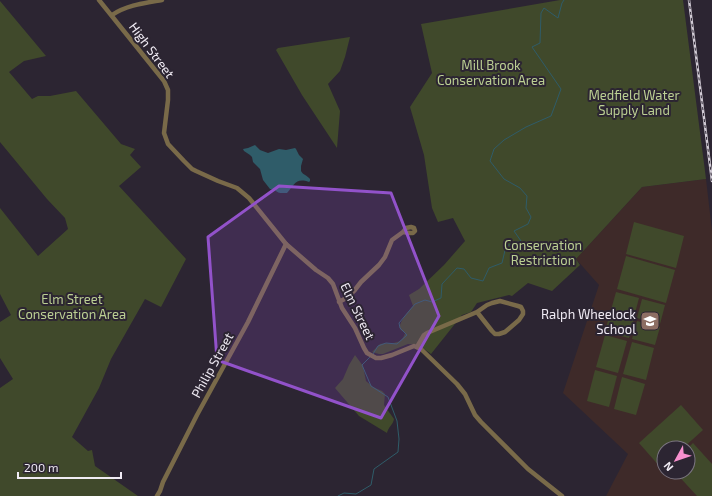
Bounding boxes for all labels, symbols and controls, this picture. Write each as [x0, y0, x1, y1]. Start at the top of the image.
street label: High Street [126, 19, 178, 81]
park label: Mill Brook Conservation Area [437, 57, 545, 88]
park label: Medfield Water Supply Land [588, 87, 680, 118]
park label: Conservation Restriction [504, 237, 582, 268]
street label: Elm Street [337, 280, 379, 342]
park label: Elm Street Conservation Area [18, 291, 126, 322]
place label: Ralph Wheelock School [541, 306, 636, 337]
school or university icon: Ralph Wheelock School [639, 310, 661, 332]
street label: Philip Street [188, 330, 236, 400]
north arrow [656, 440, 696, 480]
scale bar [18, 454, 121, 480]
text: N [660, 459, 675, 474]
text: 200 m [24, 460, 58, 474]

